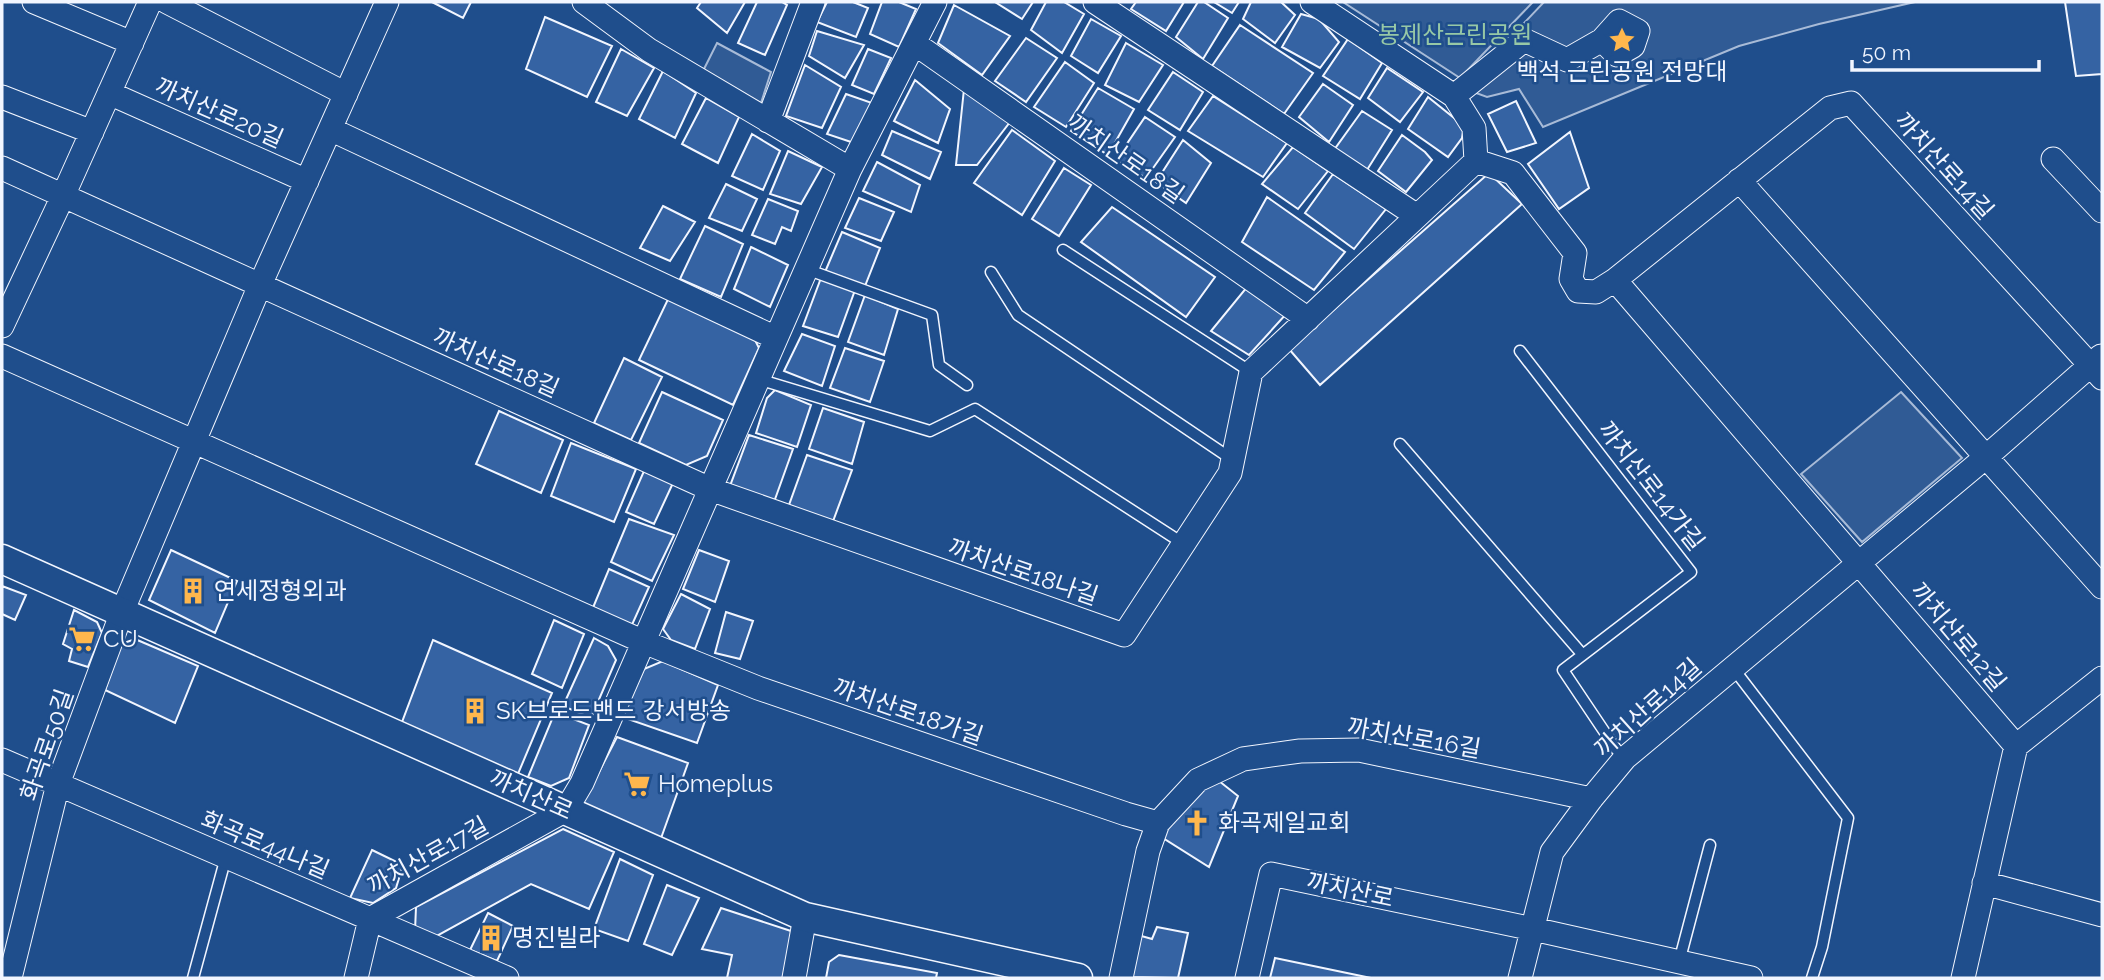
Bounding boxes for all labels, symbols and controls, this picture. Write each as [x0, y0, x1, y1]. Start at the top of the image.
park label: 봉제산근린공원 [1378, 20, 1532, 49]
place icon: 백석 근린공원 전망대 [1607, 25, 1637, 55]
scale bar [1852, 28, 2039, 72]
text: 50 m [1862, 40, 1911, 65]
place label: 백석 근린공원 전망대 [1517, 57, 1727, 86]
street label: 까치산로20길 [150, 71, 288, 154]
street label: 까치산로14길 [1889, 106, 2000, 225]
street label: 까치산로18길 [1063, 108, 1190, 209]
street label: 까치산로18길 [429, 322, 564, 403]
street label: 까치산로14가길 [1592, 415, 1711, 556]
street label: 까치산로18나길 [944, 532, 1102, 611]
building icon: 연세정형외과 [178, 576, 208, 606]
place label: 연세정형외과 [214, 576, 346, 605]
street label: 까치산로12길 [1904, 576, 2012, 697]
supermarket icon: CU [67, 624, 97, 654]
place label: CU [103, 624, 138, 653]
street label: 까치산로14길 [1588, 652, 1707, 763]
street label: 까치산로18가길 [829, 672, 987, 751]
street label: 화곡로50길 [14, 685, 79, 804]
building icon: SK브로드밴드 강서방송 [460, 696, 490, 726]
place label: SK브로드밴드 강서방송 [496, 696, 731, 725]
street label: 까치산로16길 [1345, 711, 1483, 764]
street label: 까치산로 [485, 763, 577, 826]
supermarket icon: Homeplus [622, 769, 652, 799]
place label: Homeplus [658, 769, 773, 798]
street label: 화곡로44나길 [197, 805, 334, 885]
church icon: 화곡제일교회 [1182, 808, 1212, 838]
place label: 화곡제일교회 [1218, 808, 1350, 837]
street label: 까치산로17길 [362, 811, 493, 901]
street label: 까치산로 [1304, 866, 1396, 913]
building icon: 명진빌라 [476, 923, 506, 953]
place label: 명진빌라 [512, 923, 600, 952]

